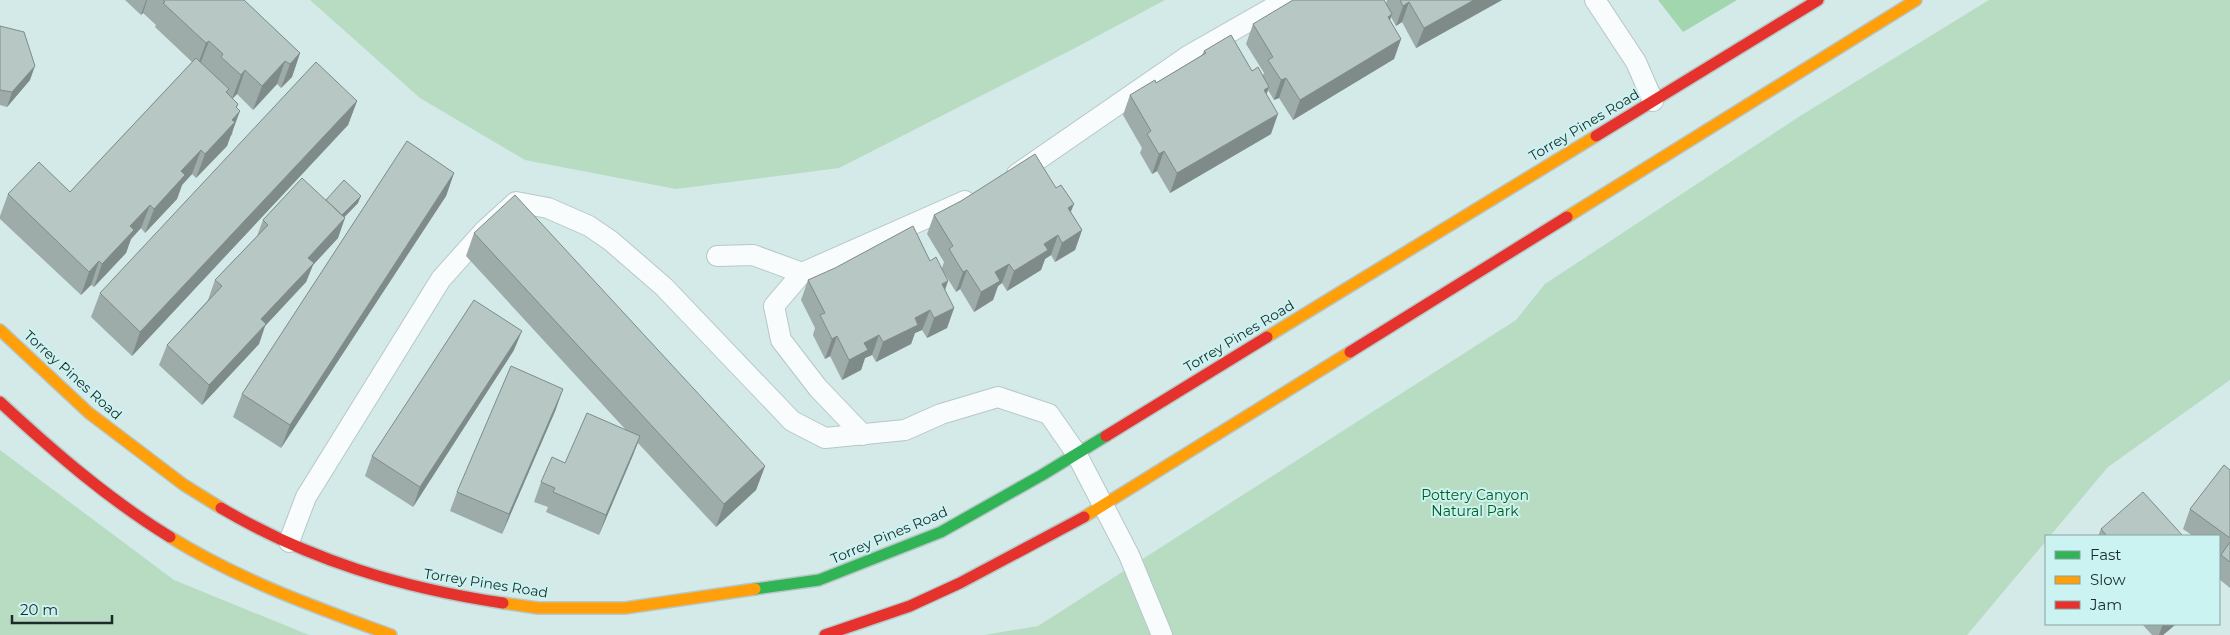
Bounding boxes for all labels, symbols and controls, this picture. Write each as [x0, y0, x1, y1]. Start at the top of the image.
street label: Torrey Pines Road [1526, 85, 1642, 165]
street label: Torrey Pines Road [1181, 296, 1297, 376]
street label: Torrey Pines Road [20, 326, 126, 424]
park label: Pottery Canyon Natural Park [1421, 486, 1529, 520]
street label: Torrey Pines Road [828, 502, 950, 568]
legend [2045, 535, 2220, 625]
text: Fast [2090, 545, 2121, 564]
street label: Torrey Pines Road [423, 564, 549, 602]
text: Slow [2090, 570, 2126, 589]
scale bar [12, 592, 112, 624]
text: Jam [2089, 595, 2122, 614]
text: 20 m [20, 600, 58, 619]

